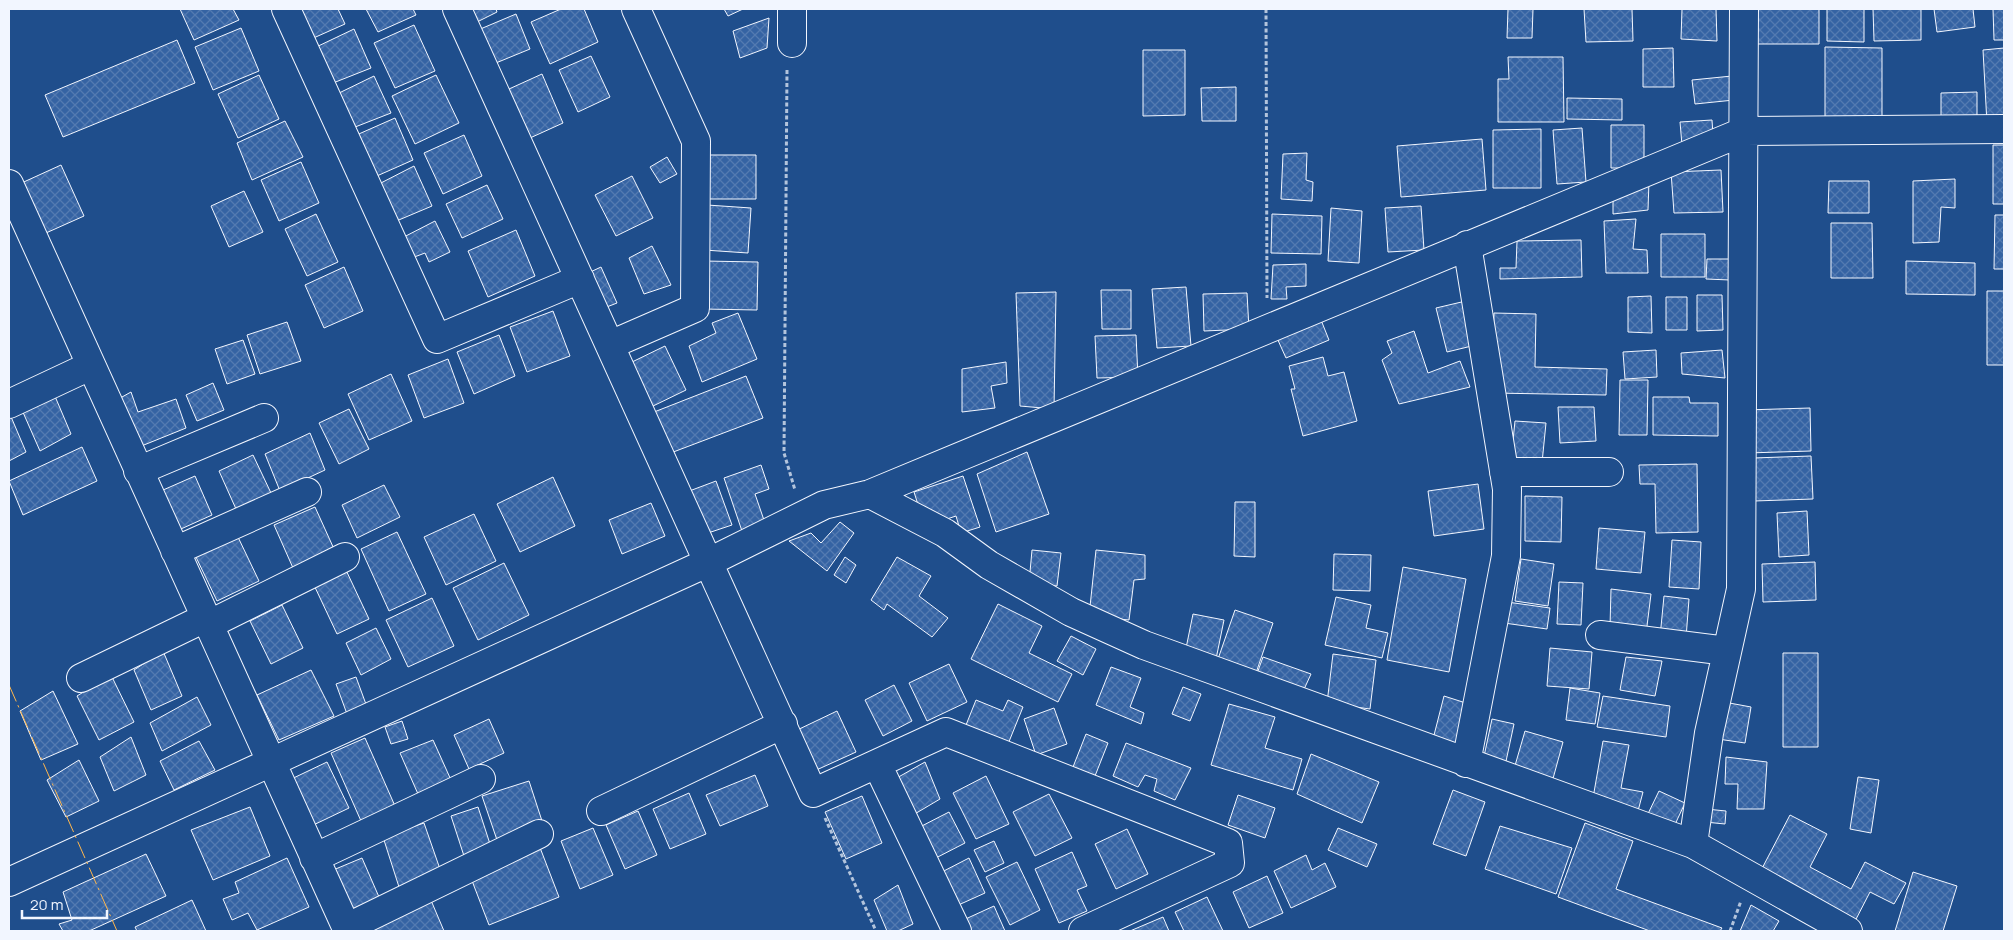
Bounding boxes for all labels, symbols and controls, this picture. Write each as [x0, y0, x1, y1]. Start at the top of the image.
scale bar [22, 888, 108, 920]
text: 20 m [30, 894, 63, 915]

